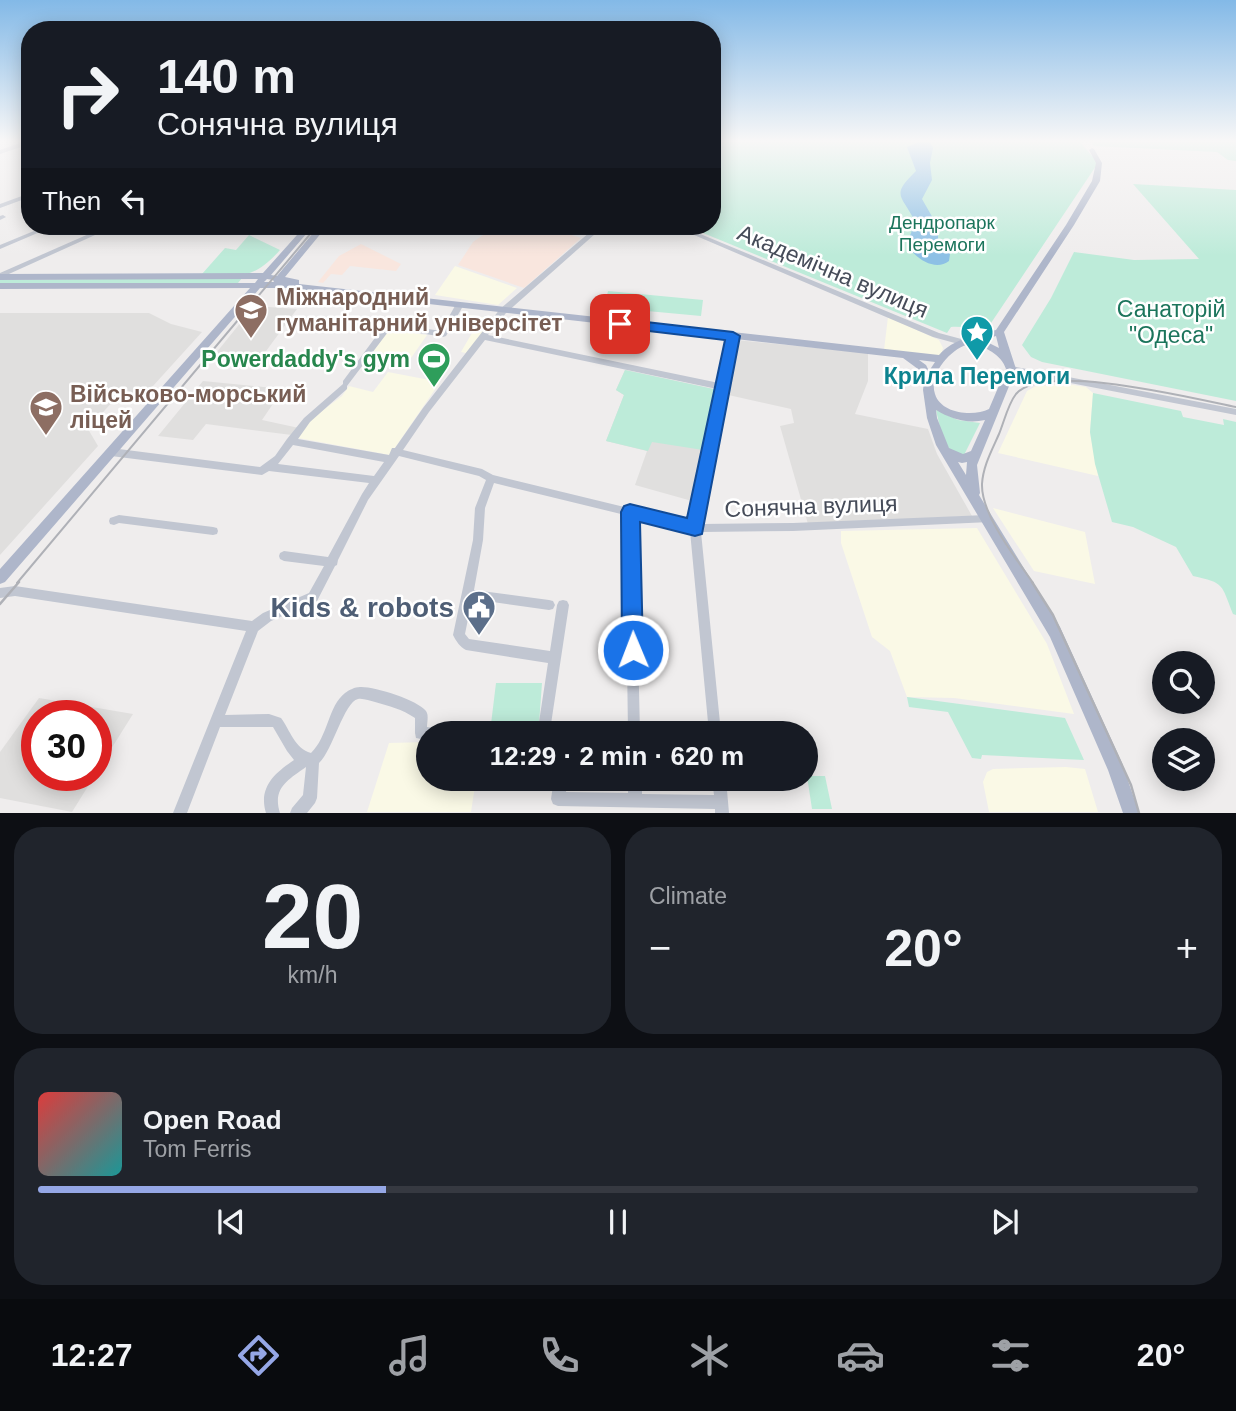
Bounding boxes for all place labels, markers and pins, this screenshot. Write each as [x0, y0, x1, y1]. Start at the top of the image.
place label: Міжнародний гуманітарний універсітет [276, 284, 562, 336]
school or university icon: Міжнародний гуманітарний універсітет [232, 291, 270, 340]
pin [590, 294, 650, 354]
place icon: Крила Перемоги [958, 313, 996, 362]
sports icon: Powerdaddy's gym [415, 340, 453, 389]
place label: Powerdaddy's gym [201, 346, 410, 372]
place label: Крила Перемоги [884, 363, 1070, 389]
place label: Військово-морський ліцей [70, 381, 306, 433]
school or university icon: Військово-морський ліцей [27, 388, 65, 437]
public building icon: Kids & robots [460, 588, 498, 637]
place label: Kids & robots [270, 592, 454, 623]

